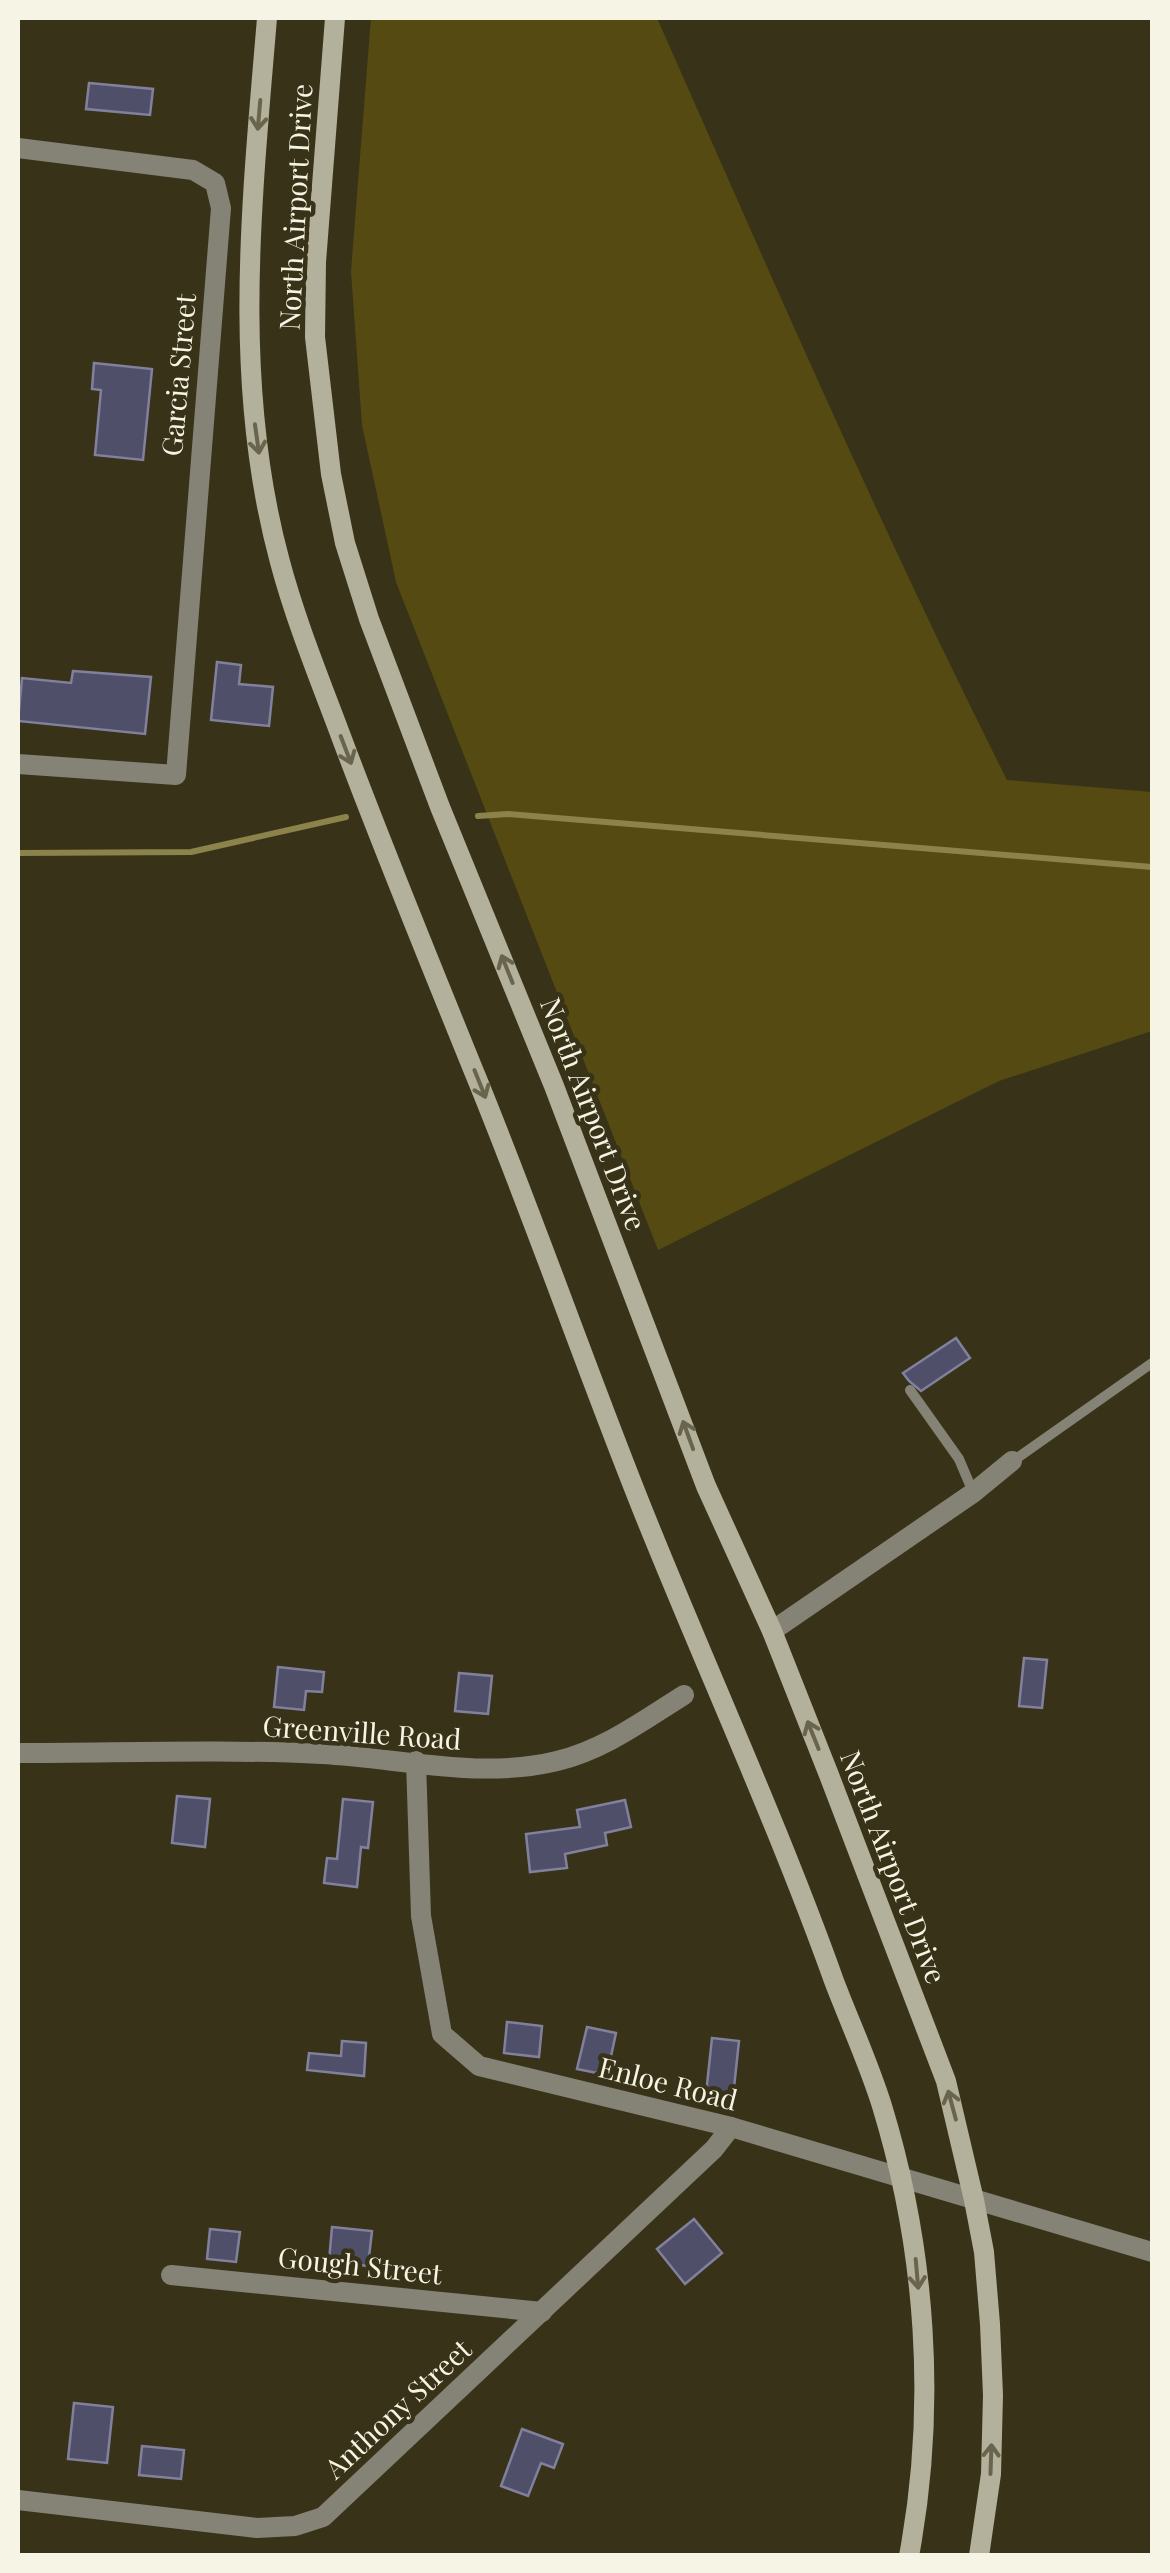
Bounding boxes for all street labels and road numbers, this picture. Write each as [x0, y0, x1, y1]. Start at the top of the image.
street label: North Airport Drive [270, 83, 319, 331]
street label: Garcia Street [152, 291, 203, 458]
street label: North Airport Drive [533, 992, 656, 1235]
street label: Greenville Road [262, 1706, 463, 1757]
street label: North Airport Drive [833, 1745, 956, 1988]
street label: Enloe Road [595, 2047, 742, 2118]
street label: Gough Street [276, 2238, 445, 2292]
street label: Anthony Street [315, 2329, 479, 2486]

